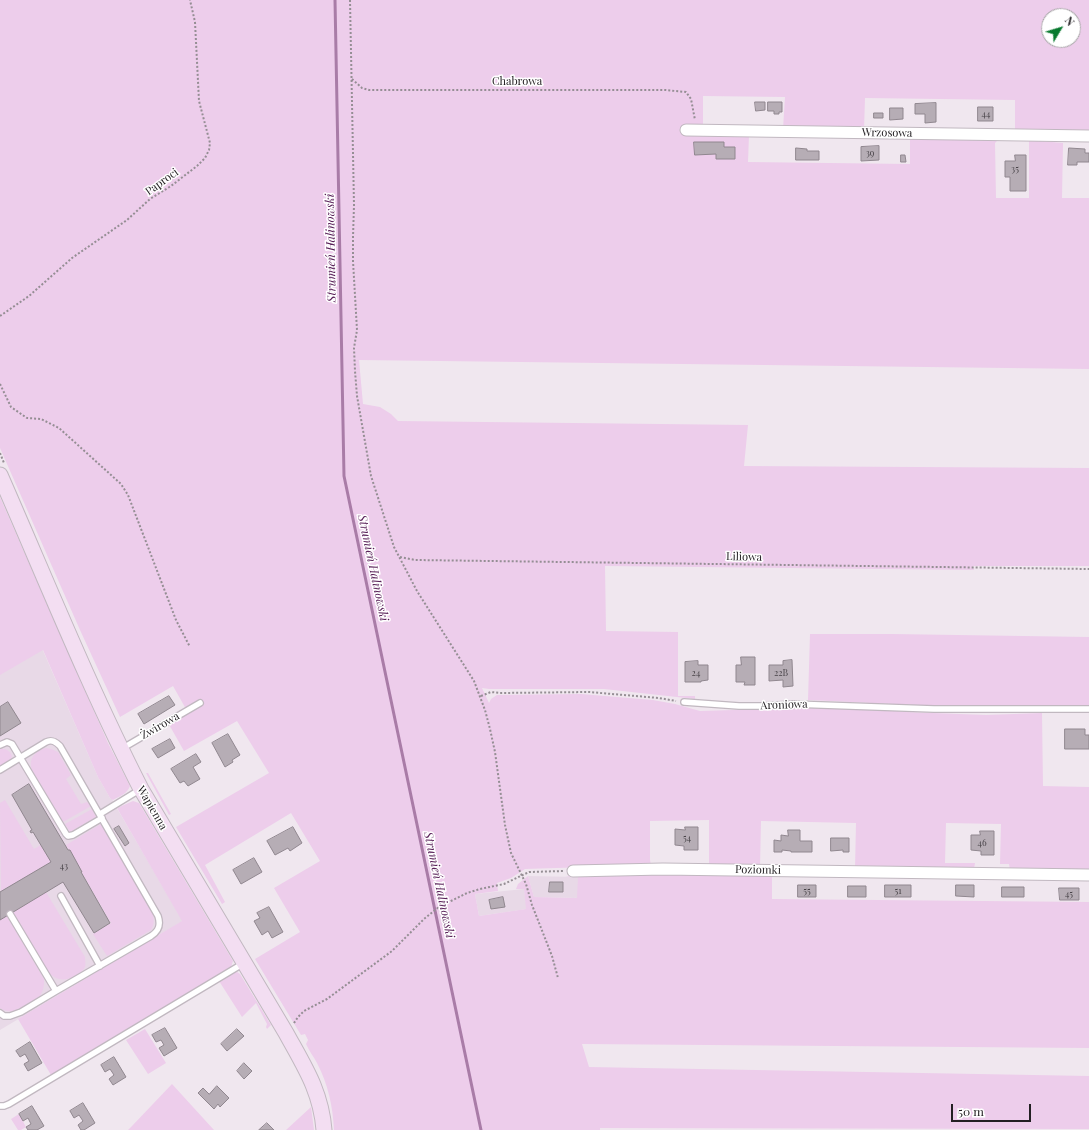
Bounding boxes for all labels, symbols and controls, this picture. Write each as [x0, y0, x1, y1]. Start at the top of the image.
north arrow [1041, 8, 1081, 48]
text: N [1062, 13, 1078, 29]
street label: Chabrowa [492, 75, 542, 89]
house number: 44 [982, 109, 990, 119]
street label: Wrzosowa [862, 126, 912, 140]
house number: 39 [866, 148, 874, 158]
house number: 35 [1011, 164, 1019, 174]
street label: Paproci [143, 166, 181, 198]
water label: Strumień Halinowski [323, 194, 339, 302]
water label: Strumień Halinowski [355, 513, 391, 623]
street label: Liliowa [726, 550, 762, 564]
house number: 24 [692, 668, 700, 678]
house number: 22B [774, 668, 788, 678]
street label: Aroniowa [760, 698, 808, 712]
street label: Żwirowa [138, 710, 182, 742]
street label: Wapienna [134, 784, 170, 832]
water label: Strumień Halinowski [421, 830, 457, 940]
house number: 54 [683, 833, 691, 843]
house number: 46 [977, 838, 987, 848]
house number: 43 [60, 861, 68, 871]
street label: Poziomki [735, 863, 781, 877]
house number: 55 [803, 886, 811, 896]
house number: 51 [894, 886, 902, 896]
house number: 45 [1065, 889, 1073, 899]
scale bar [953, 1096, 1033, 1122]
text: 50 m [958, 1103, 984, 1119]

